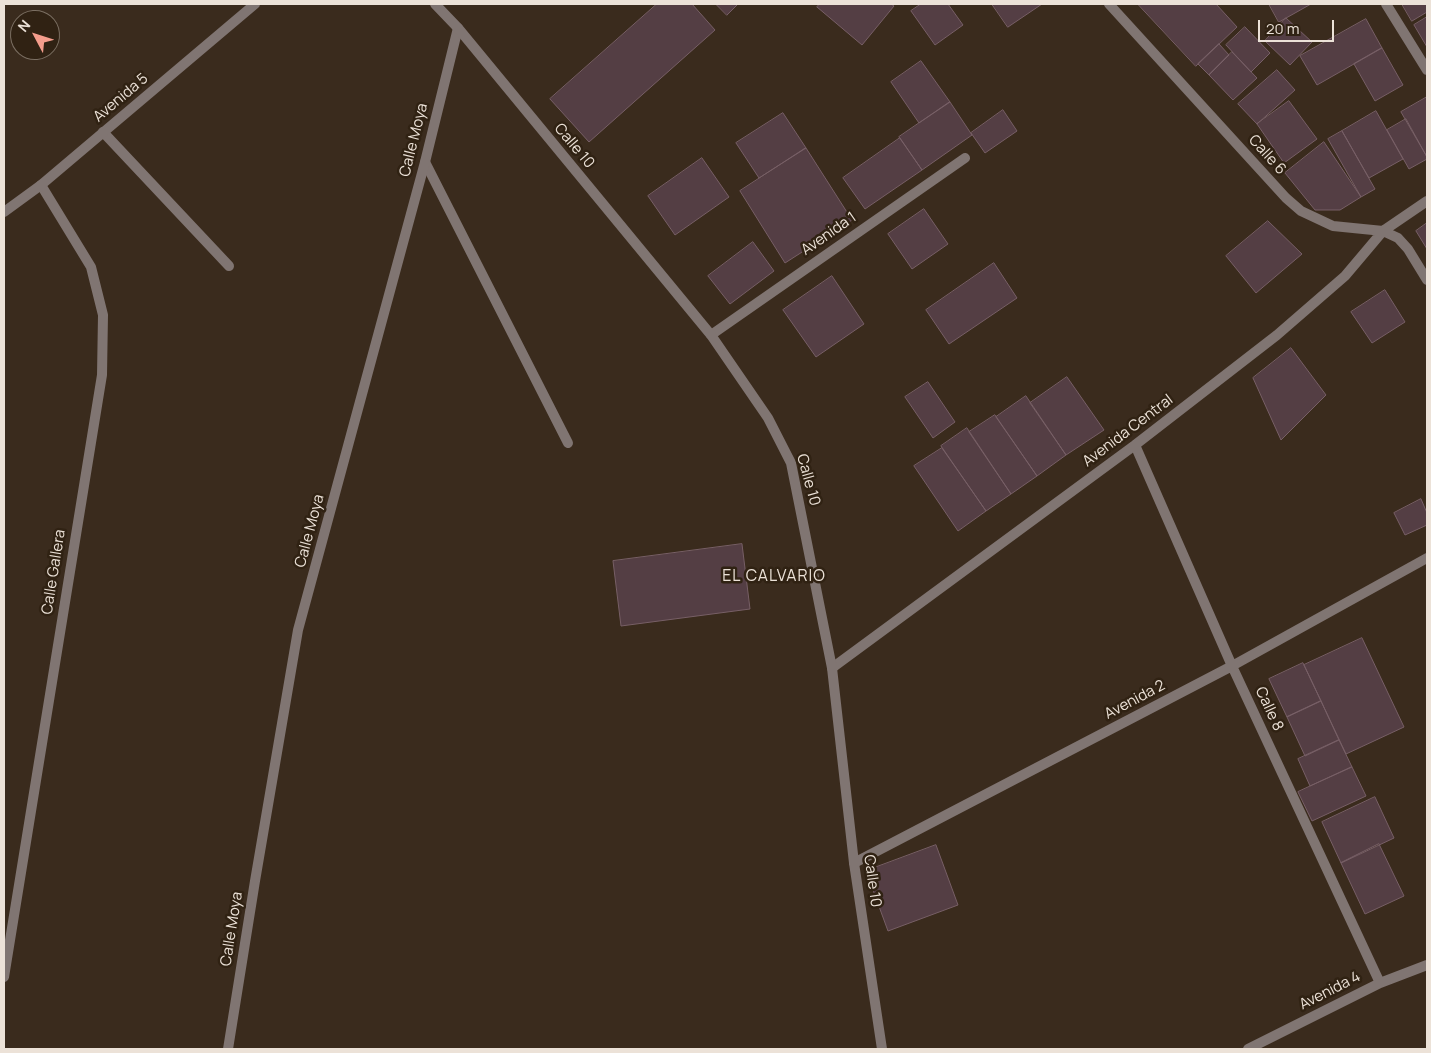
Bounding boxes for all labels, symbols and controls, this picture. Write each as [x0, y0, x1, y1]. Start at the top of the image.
north arrow [10, 10, 60, 60]
scale bar [1261, 10, 1337, 42]
text: N [13, 16, 34, 36]
text: 20 m [1266, 18, 1299, 39]
street label: Avenida 5 [90, 70, 152, 126]
street label: Calle Moya [396, 101, 432, 179]
street label: Calle 10 [550, 120, 598, 172]
street label: Calle 6 [1245, 131, 1289, 179]
street label: Avenida 1 [798, 208, 860, 260]
street label: Avenida Central [1079, 391, 1177, 471]
street label: Calle 10 [792, 452, 824, 508]
street label: Calle Moya [292, 492, 328, 570]
street label: Calle Gallera [38, 528, 70, 616]
district label: EL CALVARIO [721, 567, 827, 587]
street label: Avenida 2 [1102, 677, 1168, 723]
street label: Calle 8 [1251, 684, 1287, 734]
street label: Calle 10 [859, 854, 885, 908]
street label: Calle Moya [217, 891, 247, 967]
street label: Avenida 4 [1296, 968, 1364, 1014]

